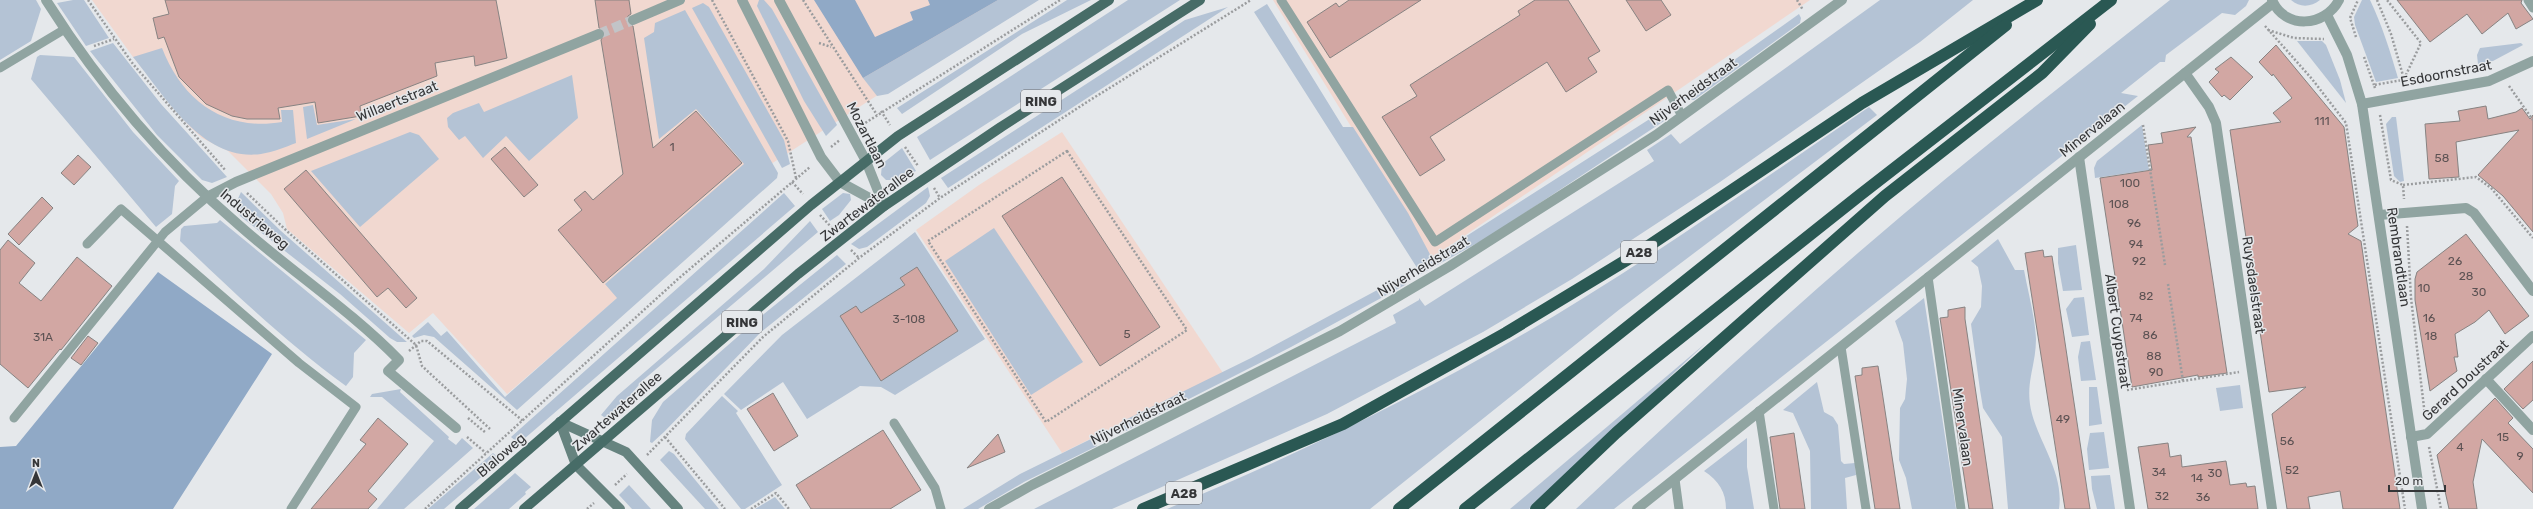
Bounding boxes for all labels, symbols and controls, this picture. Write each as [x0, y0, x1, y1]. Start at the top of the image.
street label: Nijverheidstraat [1646, 54, 1741, 129]
street label: Esdoornstraat [2399, 56, 2494, 91]
street label: Willaertstraat [354, 77, 441, 126]
road number: RING [1021, 90, 1061, 112]
street label: Minervalaan [2056, 98, 2128, 161]
street label: Mozartlaan [843, 99, 890, 171]
house number: 111 [2314, 114, 2330, 128]
house number: 1 [669, 140, 675, 154]
house number: 58 [2435, 151, 2449, 165]
street label: Zwartewaterallee [817, 164, 918, 245]
house number: 100 [2120, 176, 2140, 190]
street label: Industrieweg [217, 185, 293, 253]
house number: 108 [2109, 197, 2129, 211]
street label: Rembrandtlaan [2383, 206, 2414, 308]
house number: 96 [2127, 216, 2141, 230]
street label: Nijverheidstraat [1374, 232, 1473, 301]
street label: Ruysdaelstraat [2238, 235, 2269, 335]
house number: 94 [2129, 237, 2144, 251]
road number: A28 [1621, 241, 1657, 263]
house number: 92 [2132, 254, 2146, 268]
house number: 26 [2448, 254, 2462, 268]
house number: 28 [2459, 269, 2473, 283]
street label: Albert Cuypstraat [2101, 273, 2134, 390]
house number: 10 [2418, 281, 2430, 295]
house number: 30 [2472, 285, 2486, 299]
house number: 82 [2139, 289, 2153, 303]
road number: RING [722, 311, 762, 333]
house number: 74 [2129, 311, 2143, 325]
house number: 16 [2423, 311, 2435, 325]
house number: 3-108 [893, 312, 925, 326]
house number: 5 [1123, 327, 1131, 341]
house number: 86 [2143, 328, 2157, 342]
house number: 18 [2425, 329, 2437, 343]
house number: 31A [33, 330, 53, 344]
street label: Gerard Doustraat [2419, 336, 2512, 425]
house number: 88 [2146, 349, 2162, 363]
house number: 90 [2149, 365, 2163, 379]
street label: Zwartewaterallee [569, 368, 666, 455]
street label: Minervalaan [1949, 387, 1976, 467]
street label: Nijverheidstraat [1088, 388, 1189, 449]
house number: 49 [2056, 412, 2070, 426]
street label: Blaloweg [473, 430, 529, 481]
house number: 15 [2497, 430, 2509, 444]
house number: 56 [2280, 434, 2294, 448]
house number: 4 [2456, 440, 2464, 454]
house number: 9 [2516, 449, 2524, 463]
north arrow [16, 453, 56, 493]
text: N [32, 457, 40, 470]
house number: 52 [2285, 463, 2299, 477]
house number: 34 [2152, 465, 2167, 479]
house number: 30 [2208, 466, 2222, 480]
scale bar [2389, 467, 2445, 493]
house number: 14 [2191, 471, 2204, 485]
text: 20 m [2395, 474, 2423, 488]
road number: A28 [1166, 482, 1202, 504]
house number: 32 [2155, 489, 2169, 503]
house number: 36 [2196, 490, 2210, 504]

